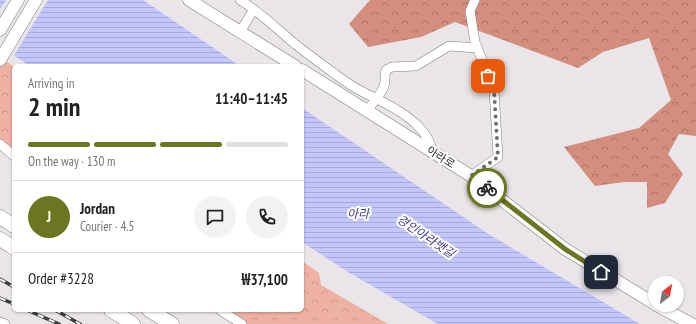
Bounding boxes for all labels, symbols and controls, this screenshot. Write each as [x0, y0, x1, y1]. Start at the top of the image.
pin [471, 59, 505, 93]
icon: bag [477, 65, 499, 87]
text: Arriving in [28, 75, 75, 92]
text: 11:40–11:45 [215, 89, 288, 108]
text: 2 min [28, 90, 81, 123]
street label: 아라로 [424, 143, 458, 171]
text: On the way · 130 m [28, 153, 115, 170]
courier [467, 168, 507, 208]
icon: bike [476, 177, 498, 199]
button: chat [194, 196, 236, 238]
button: phone [246, 196, 288, 238]
text: Jordan [80, 199, 115, 218]
water label: 아라 [347, 206, 371, 221]
text: J [47, 207, 51, 226]
water label: 경인아라뱃길 [394, 211, 458, 261]
text: Courier · 4.5 [80, 218, 134, 235]
pin [584, 255, 618, 289]
icon: home [590, 261, 612, 283]
text: Order #3228 [28, 269, 94, 288]
text: ₩37,100 [242, 270, 288, 289]
north arrow [648, 276, 684, 312]
map controls [648, 276, 684, 312]

